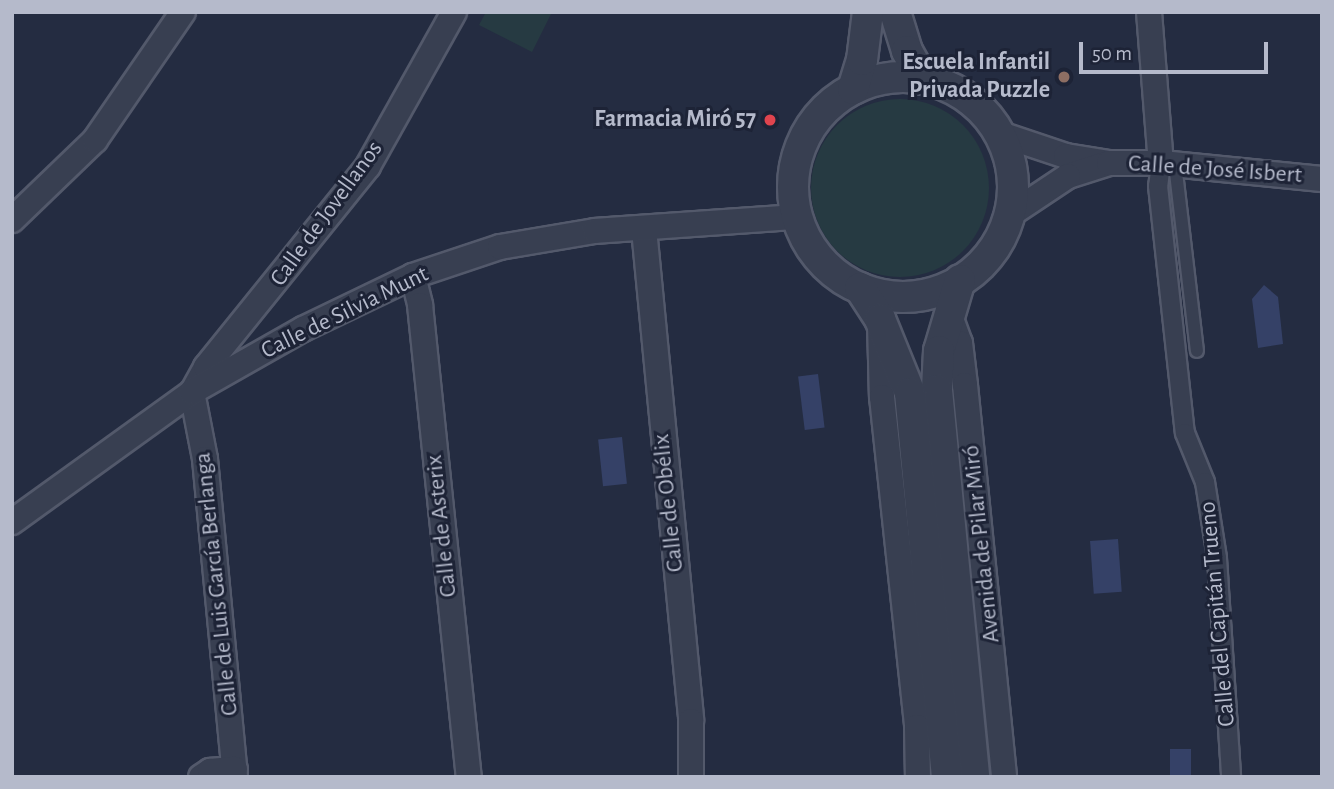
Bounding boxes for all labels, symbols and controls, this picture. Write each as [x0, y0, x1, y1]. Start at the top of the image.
scale bar [1082, 28, 1271, 72]
text: 50 m [1092, 43, 1132, 64]
place label: Escuela Infantil Privada Puzzle [902, 49, 1050, 105]
marker: Escuela Infantil Privada Puzzle [1056, 69, 1072, 85]
place label: Farmacia Miró 57 [594, 106, 756, 134]
marker: Farmacia Miró 57 [762, 112, 778, 128]
street label: Calle de Jovellanos [265, 136, 389, 292]
street label: Calle de José Isbert [1127, 150, 1303, 190]
street label: Calle de Silvia Munt [257, 260, 433, 366]
street label: Calle de Obélix [647, 433, 691, 573]
street label: Avenida de Pilar Miró [957, 444, 1007, 644]
street label: Calle de Luis García Berlanga [189, 451, 245, 717]
street label: Calle de Asterix [420, 453, 464, 599]
street label: Calle del Capitán Trueno [1194, 500, 1242, 728]

